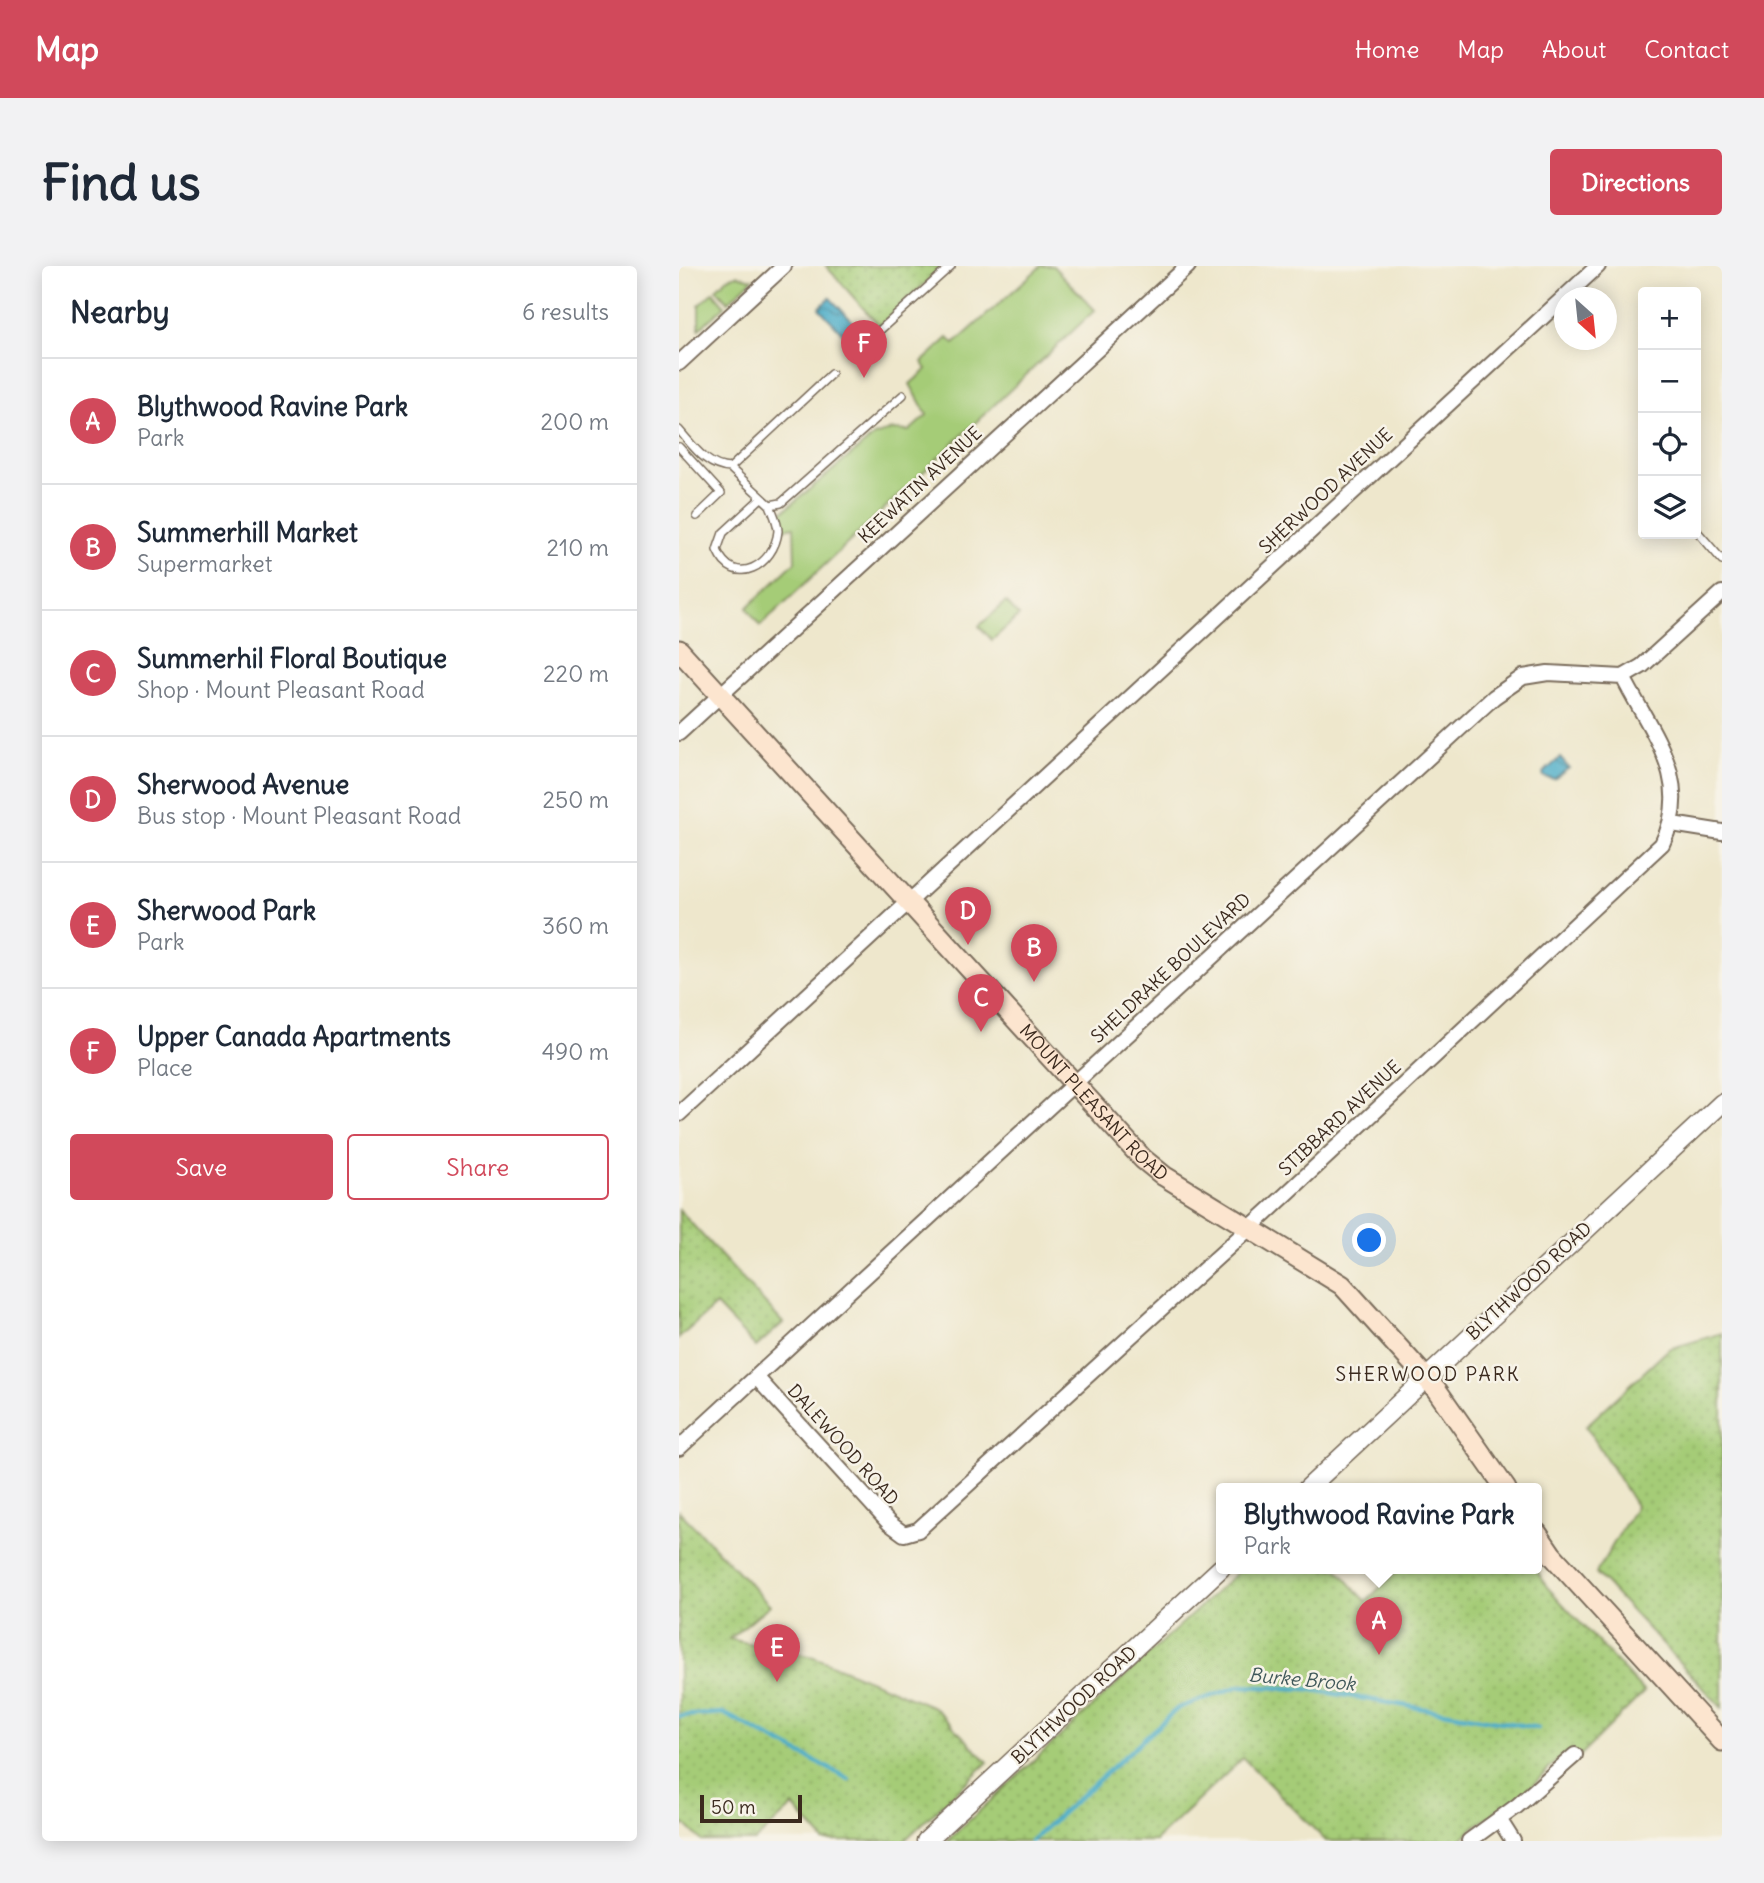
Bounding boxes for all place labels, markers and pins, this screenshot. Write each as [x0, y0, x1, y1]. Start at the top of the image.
pin: F [841, 320, 887, 378]
pin: D [945, 887, 991, 945]
pin: B [1011, 924, 1057, 982]
pin: C [958, 974, 1004, 1032]
pin: A [1356, 1597, 1402, 1655]
pin: E [754, 1624, 800, 1682]

